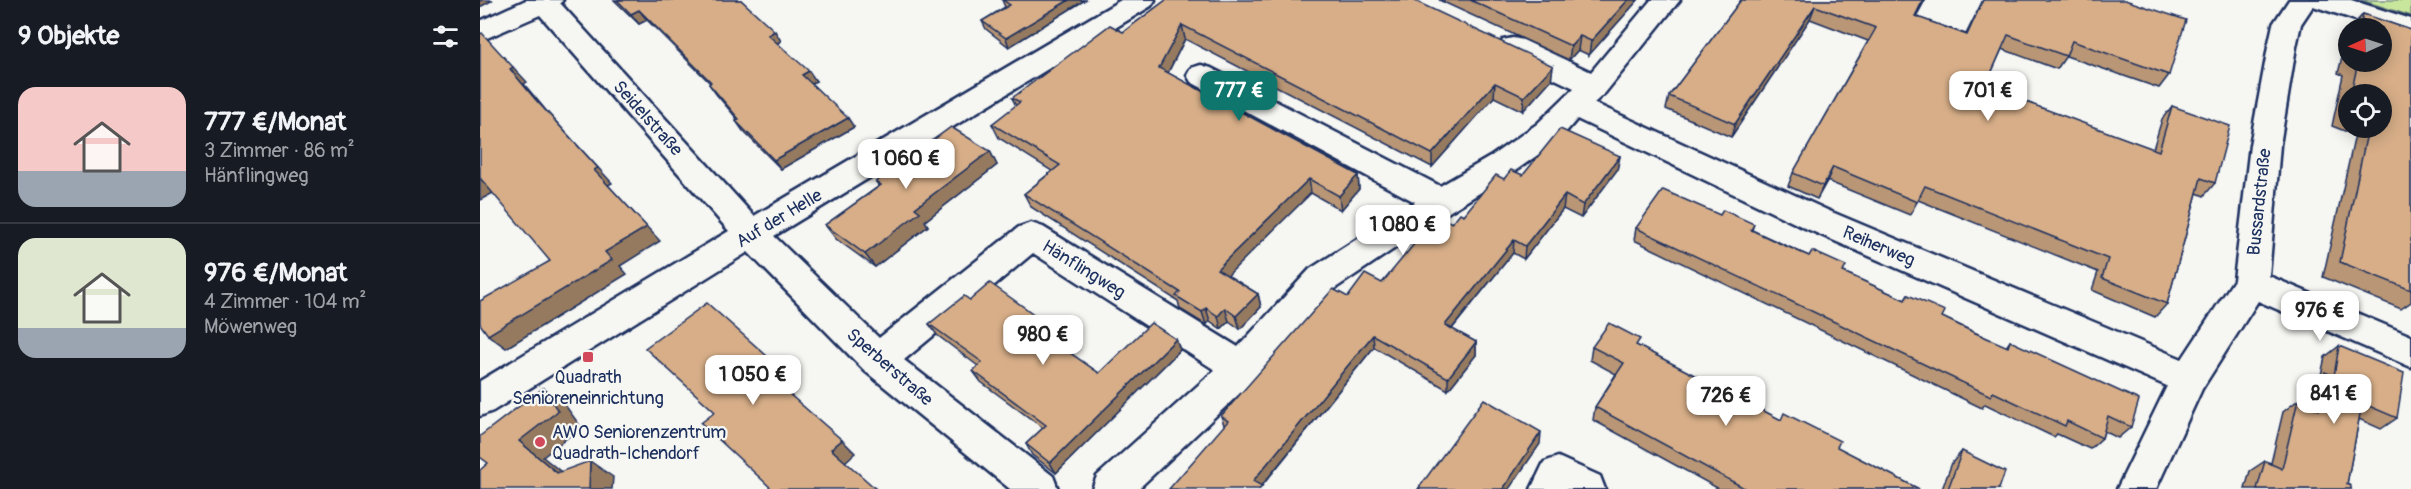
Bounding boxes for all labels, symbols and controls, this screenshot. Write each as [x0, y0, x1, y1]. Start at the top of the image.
north arrow [2338, 18, 2392, 72]
map controls [2338, 18, 2392, 138]
text: 9 Objekte [18, 20, 119, 52]
icon: filters [429, 20, 462, 53]
pin: 777 € [1197, 71, 1281, 122]
pin: 701 € [1946, 71, 2030, 122]
street label: Seidelstraße [608, 76, 688, 161]
text: 777 € [1214, 78, 1264, 103]
text: 701 € [1963, 78, 2013, 103]
button: locate [2338, 84, 2392, 138]
text: 777 €/Monat [204, 106, 346, 138]
icon: home [66, 111, 138, 183]
text: 3 Zimmer · 86 m² [204, 138, 355, 163]
pin: 1 060 € [851, 139, 961, 190]
text: 1 060 € [872, 146, 940, 171]
street label: Bussardstraße [2242, 147, 2277, 257]
text: Hänflingweg [204, 163, 309, 188]
street label: Auf der Helle [732, 184, 827, 253]
pin: 1 080 € [1348, 205, 1458, 256]
text: 1 080 € [1369, 212, 1437, 237]
street label: Reiherweg [1839, 221, 1918, 272]
street label: Hänflingweg [1038, 235, 1130, 304]
text: 976 €/Monat [204, 257, 347, 289]
icon: home [66, 262, 138, 334]
text: 4 Zimmer · 104 m² [204, 289, 366, 314]
pin: 976 € [2278, 291, 2362, 342]
text: 976 € [2295, 298, 2345, 323]
text: Möwenweg [204, 314, 297, 339]
pin: 980 € [1001, 315, 1085, 366]
text: 980 € [1017, 322, 1069, 347]
street label: Sperberstraße [842, 324, 938, 411]
marker: Quadrath Senioreneinrichtung [581, 350, 595, 364]
pin: 1 050 € [698, 355, 808, 406]
text: 1 050 € [719, 362, 787, 387]
place label: Quadrath Senioreneinrichtung [512, 366, 664, 410]
pin: 841 € [2292, 374, 2376, 425]
pin: 726 € [1684, 376, 1768, 427]
text: 841 € [2310, 381, 2358, 406]
text: 726 € [1701, 383, 1751, 408]
place label: AWO Seniorenzentrum Quadrath-Ichendorf [552, 421, 726, 465]
marker: AWO Seniorenzentrum Quadrath-Ichendorf [533, 435, 547, 449]

